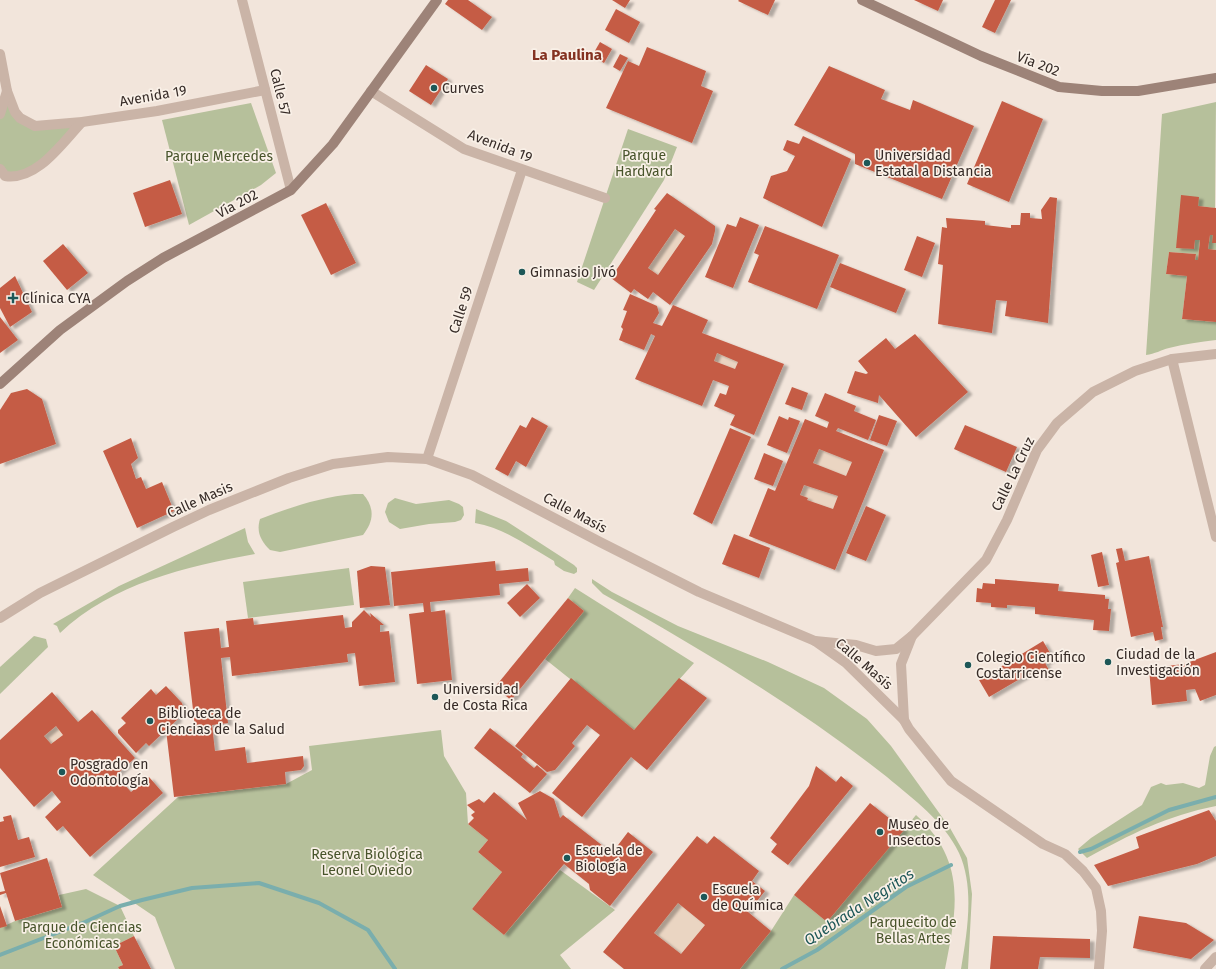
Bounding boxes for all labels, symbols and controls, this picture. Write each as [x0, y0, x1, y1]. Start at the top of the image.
district label: La Paulina [532, 46, 602, 64]
street label: Vía 202 [1014, 48, 1062, 80]
street label: Calle 57 [266, 67, 294, 117]
place label: Curves [442, 80, 485, 97]
street label: Avenida 19 [118, 82, 188, 110]
marker: Curves [429, 83, 439, 93]
street label: Avenida 19 [465, 126, 535, 166]
park label: Parque Hardvard [615, 147, 673, 180]
place label: Universidad Estatal a Distancia [875, 147, 992, 180]
park label: Parque Mercedes [165, 148, 273, 165]
marker: Universidad Estatal a Distancia [862, 158, 872, 168]
street label: Vía 202 [213, 186, 261, 222]
place label: Gimnasio Jivó [530, 264, 616, 281]
marker: Gimnasio Jivó [517, 267, 527, 277]
street label: Calle 59 [445, 284, 477, 336]
place label: Clínica CYA [22, 290, 90, 307]
marker: Clínica CYA [7, 292, 19, 304]
street label: Calle La Cruz [988, 434, 1038, 514]
street label: Calle Masis [165, 478, 236, 522]
street label: Calle Masís [540, 489, 610, 537]
street label: Calle Masís [832, 635, 896, 694]
place label: Ciudad de la Investigación [1116, 646, 1200, 679]
place label: Colegio Científico Costarricense [976, 649, 1086, 682]
marker: Ciudad de la Investigación [1103, 657, 1113, 667]
marker: Colegio Científico Costarricense [963, 660, 973, 670]
place label: Universidad de Costa Rica [443, 681, 528, 714]
marker: Universidad de Costa Rica [430, 692, 440, 702]
place label: Biblioteca de Ciencias de la Salud [158, 705, 285, 738]
marker: Biblioteca de Ciencias de la Salud [145, 716, 155, 726]
place label: Posgrado en Odontología [70, 756, 149, 789]
marker: Posgrado en Odontología [57, 767, 67, 777]
place label: Museo de Insectos [888, 816, 949, 849]
marker: Museo de Insectos [875, 827, 885, 837]
place label: Escuela de Biología [575, 842, 643, 875]
park label: Reserva Biológica Leonel Oviedo [311, 846, 423, 879]
marker: Escuela de Biología [562, 853, 572, 863]
water label: Quebrada Negritos [801, 865, 917, 949]
place label: Escuela de Química [712, 881, 784, 914]
marker: Escuela de Química [699, 892, 709, 902]
park label: Parquecito de Bellas Artes [869, 914, 957, 947]
park label: Parque de Ciencias Económicas [22, 919, 142, 952]

